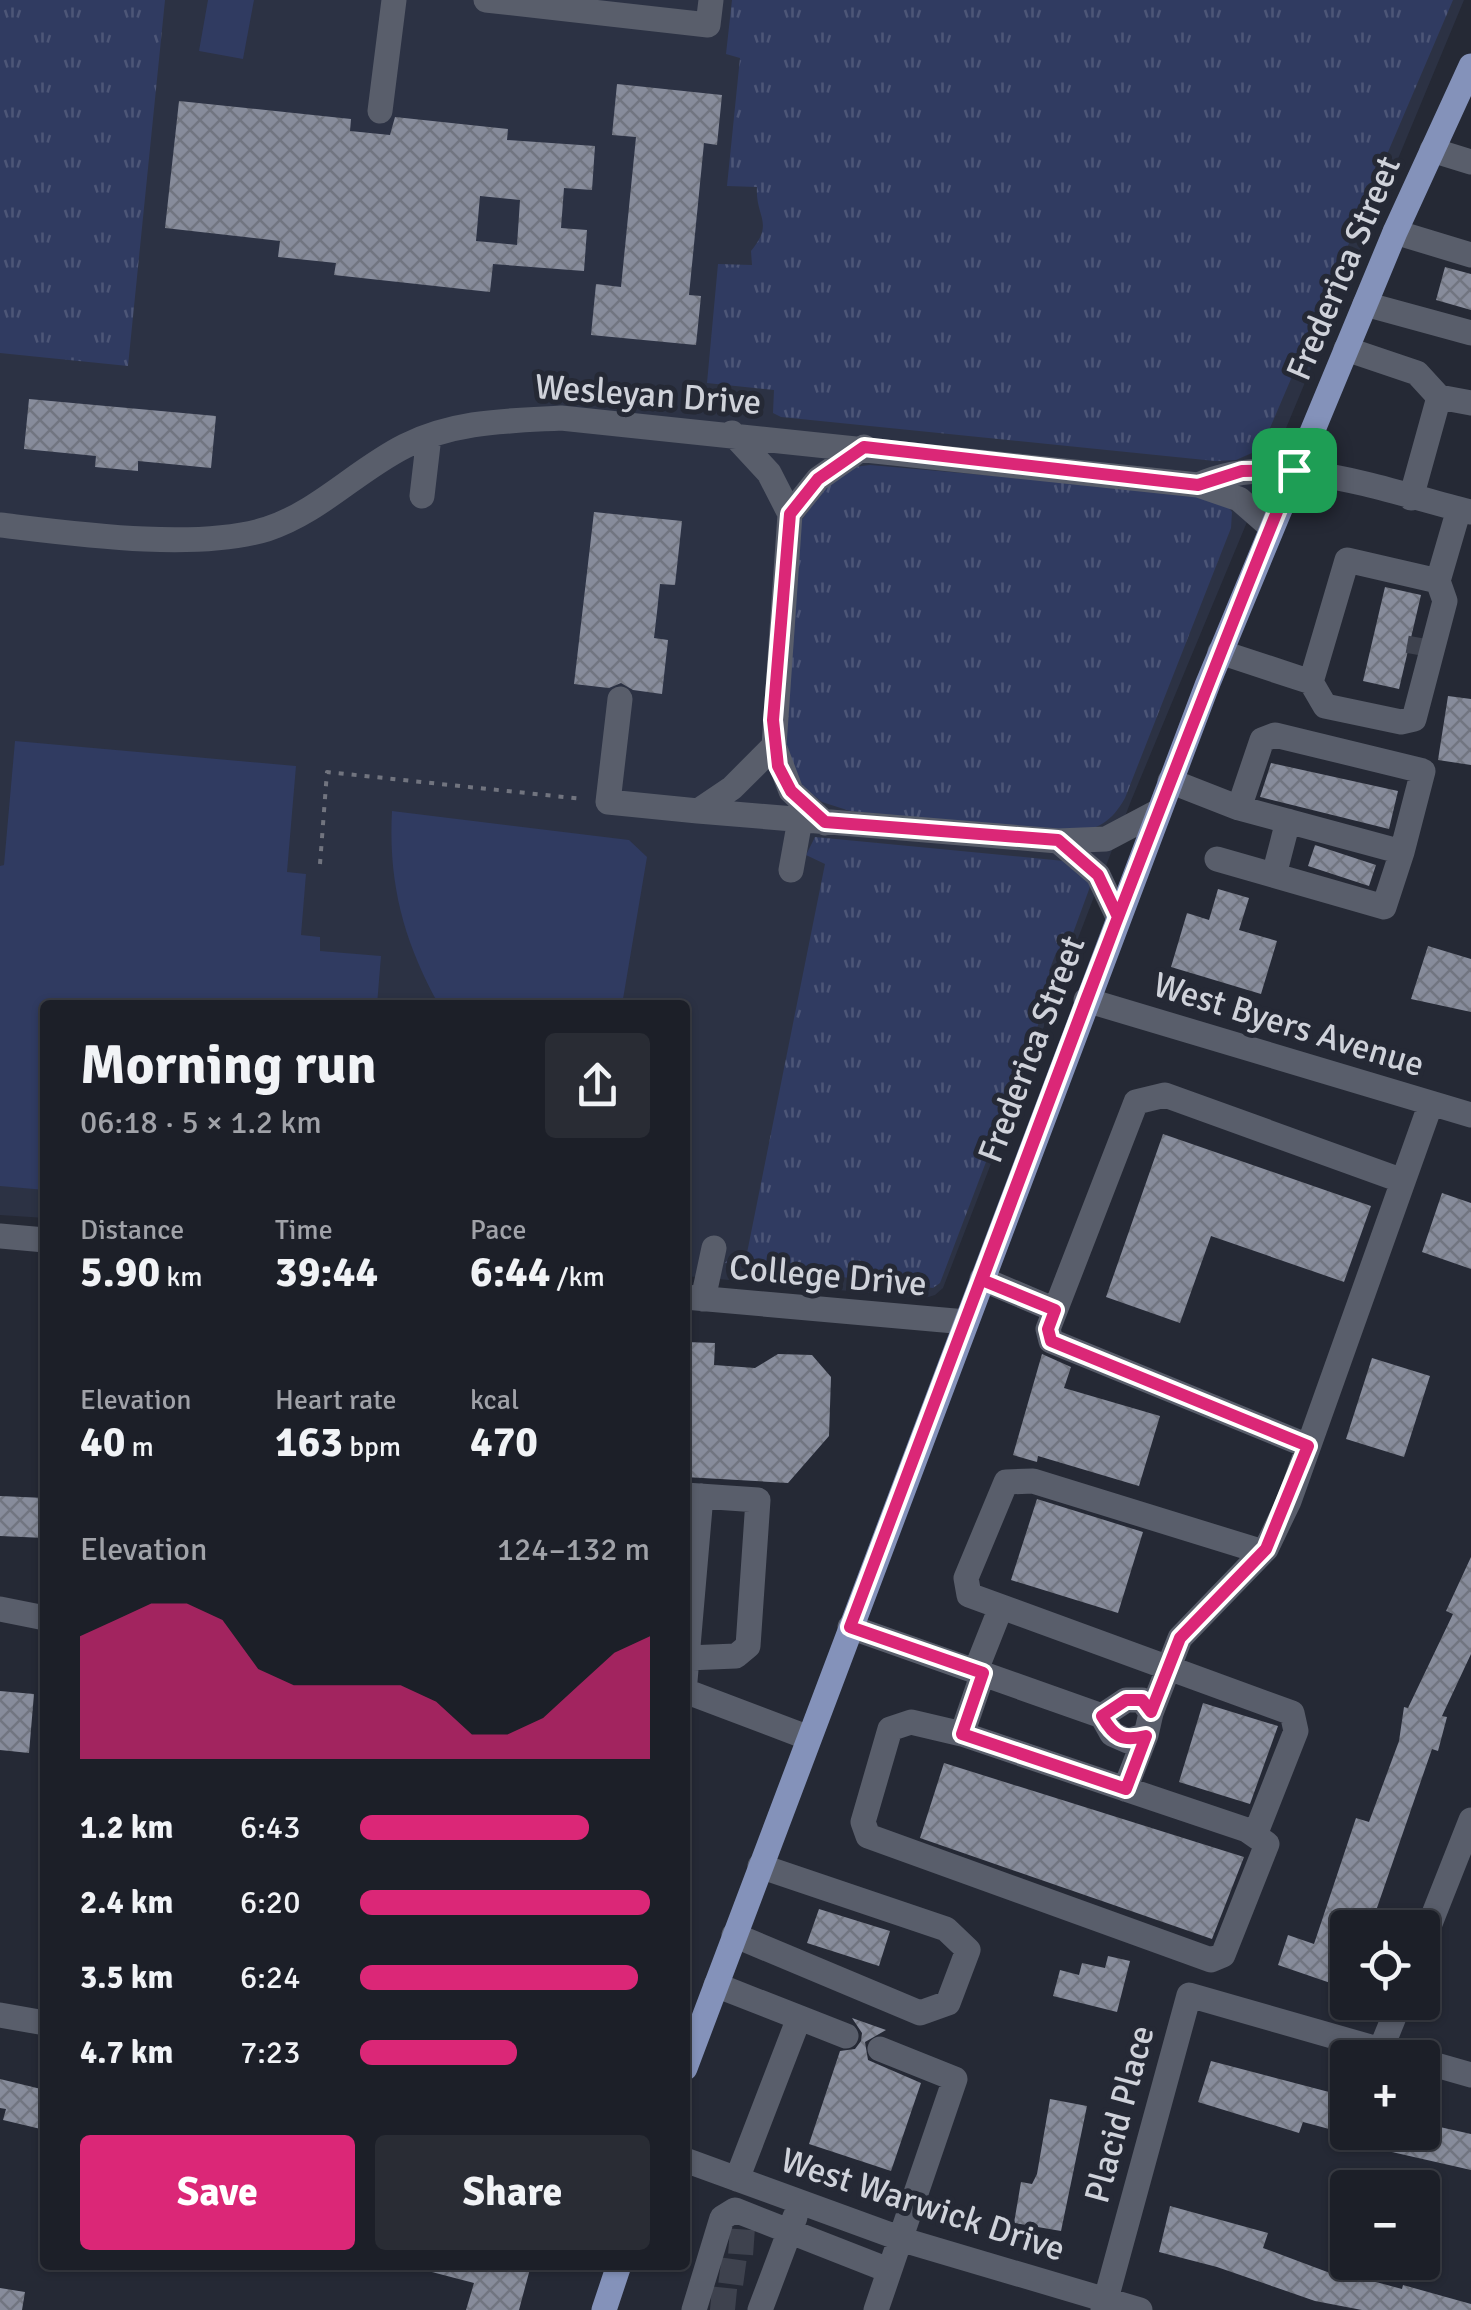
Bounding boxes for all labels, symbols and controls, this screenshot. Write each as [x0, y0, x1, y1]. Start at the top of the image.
street label: Frederica Street [1277, 150, 1410, 387]
street label: Wesleyan Drive [533, 365, 763, 424]
pin [1252, 428, 1337, 513]
icon: arrive [1267, 443, 1322, 498]
street label: Frederica Street [969, 930, 1094, 1169]
street label: West Byers Avenue [1148, 963, 1429, 1086]
text: Morning run [80, 1031, 377, 1099]
button: share [545, 1033, 650, 1138]
text: 06:18 · 5 × 1.2 km [80, 1103, 322, 1142]
text: Distance [80, 1213, 184, 1247]
text: Time [275, 1213, 333, 1247]
text: Pace [470, 1213, 526, 1247]
street label: College Drive [727, 1245, 929, 1306]
text: 5.90 [80, 1247, 160, 1298]
text: 39:44 [275, 1247, 378, 1298]
text: 6:44 [470, 1247, 550, 1298]
text: km [160, 1260, 203, 1294]
text: /km [550, 1260, 605, 1294]
text: Elevation [80, 1383, 192, 1417]
text: Heart rate [275, 1383, 397, 1417]
text: kcal [470, 1383, 519, 1417]
text: 40 [80, 1417, 125, 1468]
text: 163 [275, 1417, 343, 1468]
text: 470 [470, 1417, 538, 1468]
text: m [125, 1430, 154, 1464]
text: bpm [343, 1430, 401, 1464]
text: Elevation [80, 1530, 207, 1569]
text: 124–132 m [497, 1530, 650, 1569]
text: 1.2 km [80, 1808, 173, 1847]
text: 6:43 [240, 1808, 300, 1847]
text: 2.4 km [80, 1883, 173, 1922]
text: 6:20 [240, 1883, 300, 1922]
map controls [1330, 1910, 1440, 2280]
button: locate [1330, 1910, 1440, 2020]
text: 3.5 km [80, 1958, 173, 1997]
text: 6:24 [240, 1958, 300, 1997]
street label: Placid Place [1075, 2021, 1164, 2208]
text: 4.7 km [80, 2033, 173, 2072]
text: 7:23 [240, 2033, 300, 2072]
button: + [1330, 2040, 1440, 2150]
button: Save [80, 2135, 355, 2250]
button: Share [375, 2135, 650, 2250]
street label: West Warwick Drive [775, 2138, 1070, 2271]
button: − [1330, 2170, 1440, 2280]

